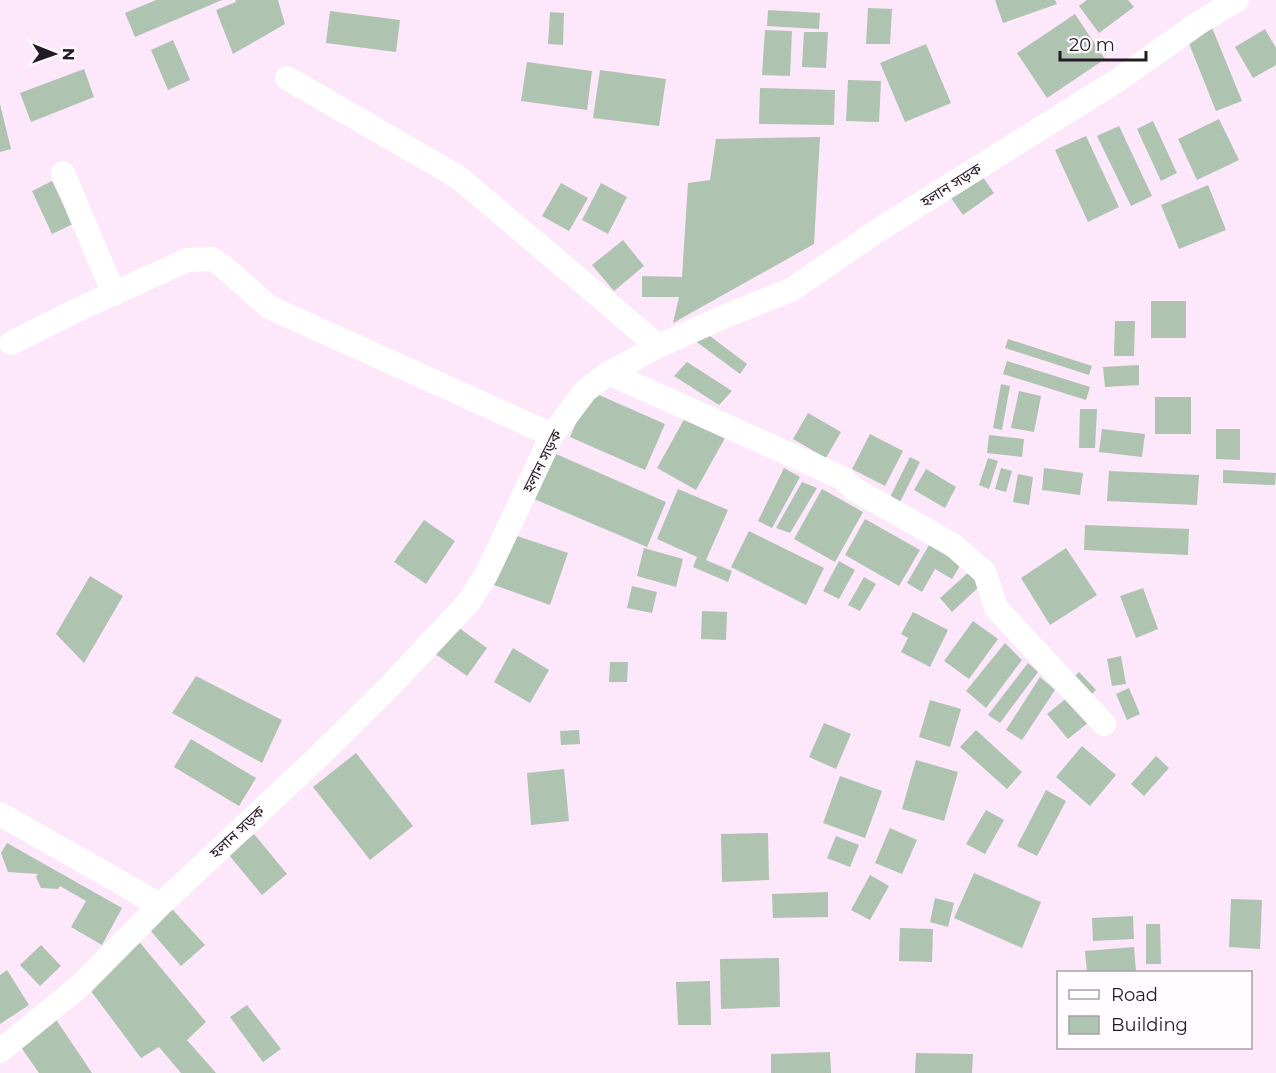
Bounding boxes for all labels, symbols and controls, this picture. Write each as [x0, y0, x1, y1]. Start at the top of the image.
north arrow [24, 24, 84, 84]
scale bar [1060, 24, 1146, 62]
text: 20 m [1069, 34, 1115, 56]
text: N [59, 48, 78, 61]
street label: হলান সড়ক [916, 158, 986, 212]
street label: হলান সড়ক [518, 426, 566, 497]
street label: হলান সড়ক [205, 801, 269, 863]
legend [1057, 971, 1252, 1049]
text: Road [1111, 984, 1158, 1006]
text: Building [1111, 1014, 1188, 1036]

